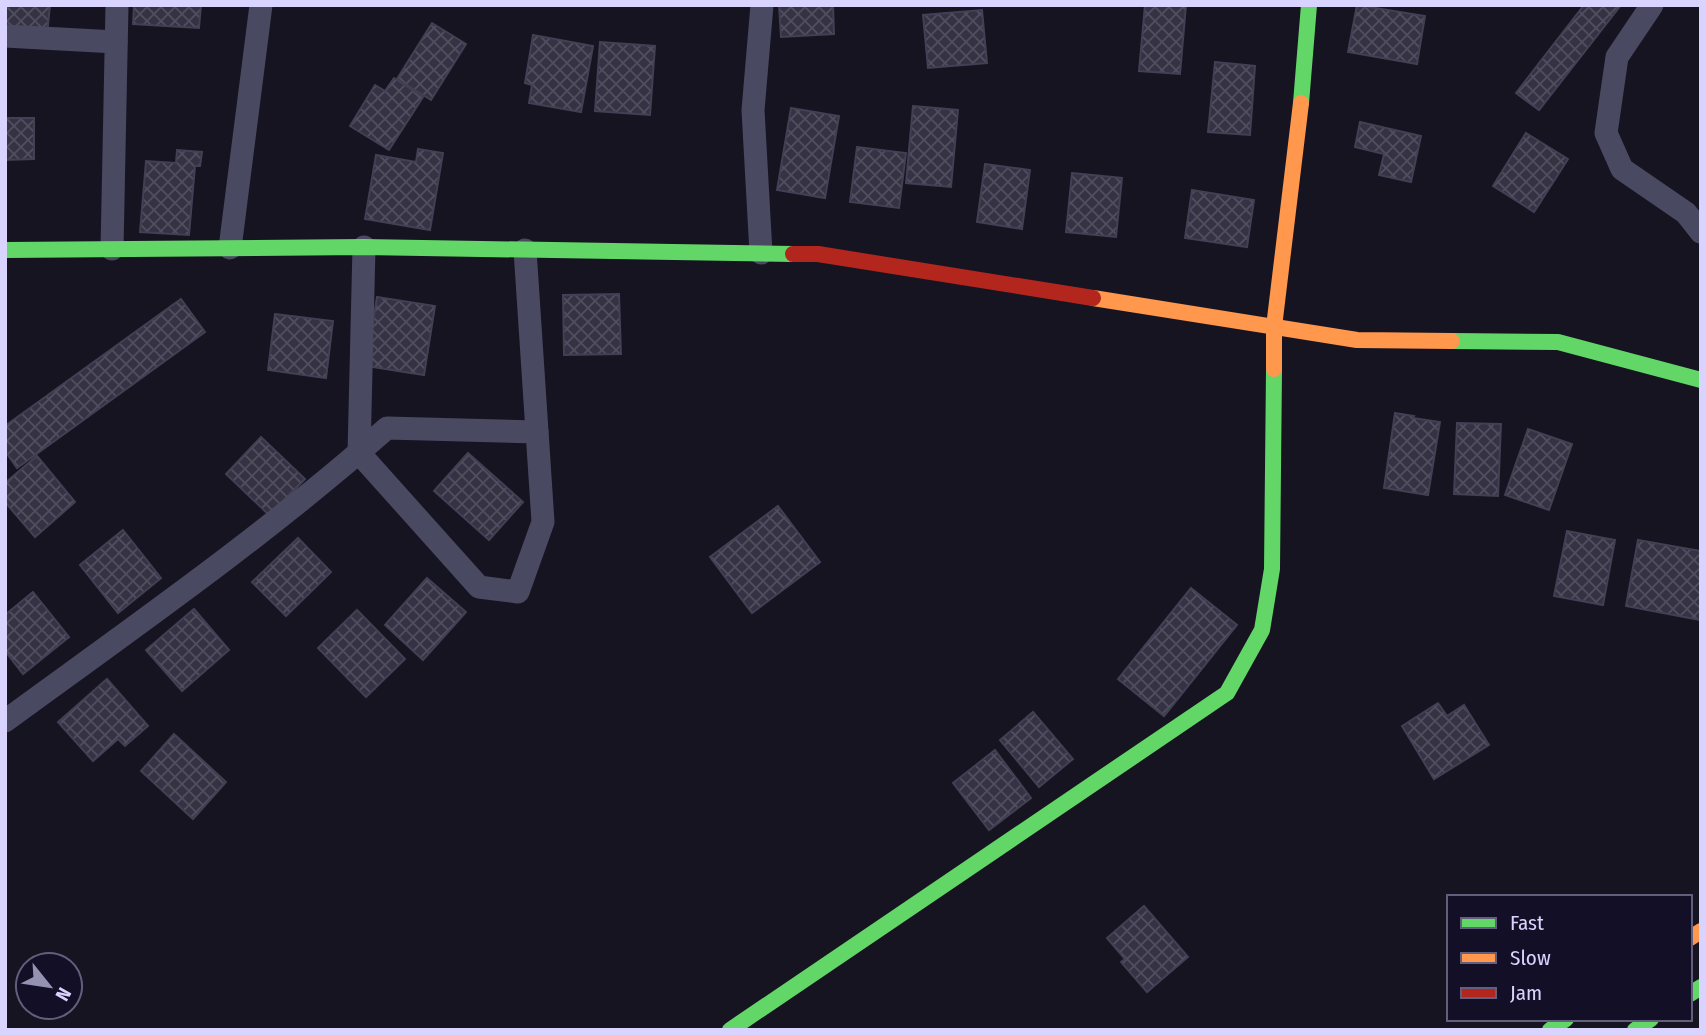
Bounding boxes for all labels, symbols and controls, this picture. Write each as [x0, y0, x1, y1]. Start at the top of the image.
legend [1447, 895, 1692, 1021]
text: Fast [1510, 910, 1544, 936]
text: Slow [1510, 945, 1551, 971]
north arrow [14, 951, 84, 1021]
text: Jam [1510, 980, 1542, 1006]
text: N [50, 984, 76, 1005]

